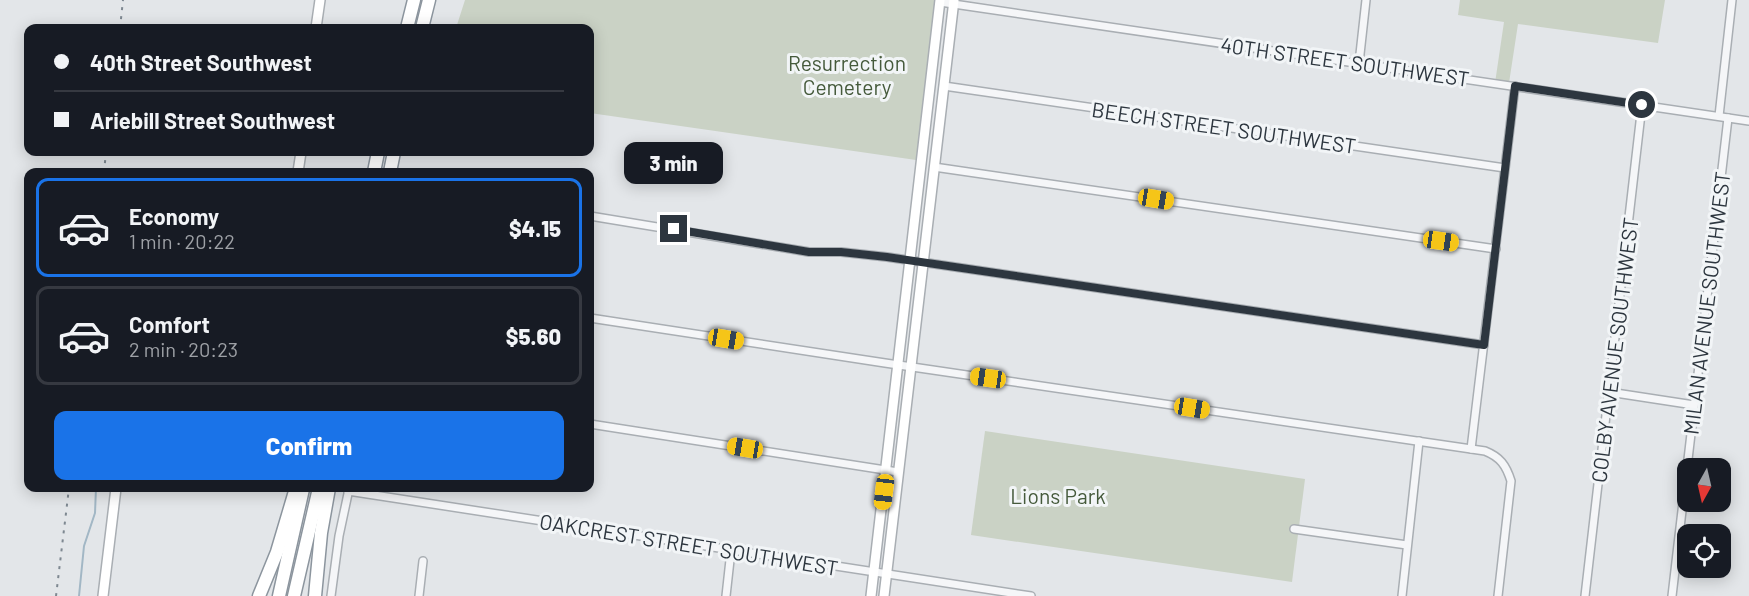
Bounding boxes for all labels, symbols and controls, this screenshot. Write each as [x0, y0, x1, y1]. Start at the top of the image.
street label: 40TH STREET SOUTHWEST [1219, 31, 1471, 91]
text: 40th Street Southwest [90, 49, 312, 75]
park label: Resurrection Cemetery [788, 50, 906, 99]
route start [1628, 91, 1655, 118]
street label: BEECH STREET SOUTHWEST [1090, 96, 1358, 158]
text: Ariebill Street Southwest [90, 107, 335, 133]
callout: 3 min [624, 142, 724, 184]
text: 3 min [650, 151, 697, 175]
street label: MILAN AVENUE SOUTHWEST [1677, 170, 1735, 436]
car [1137, 187, 1175, 211]
icon: car [57, 201, 111, 255]
text: Economy [129, 203, 219, 229]
text: $4.15 [509, 215, 561, 241]
route end [660, 215, 687, 242]
street label: COLBY AVENUE SOUTHWEST [1585, 216, 1643, 484]
text: 1 min · 20:22 [129, 229, 235, 253]
car [1422, 230, 1460, 252]
icon: car [57, 309, 111, 363]
text: Comfort [129, 311, 210, 337]
text: $5.60 [506, 323, 561, 349]
car [707, 327, 745, 351]
text: 2 min · 20:23 [129, 337, 238, 361]
car [969, 367, 1007, 389]
car [1173, 396, 1211, 420]
button: Confirm [54, 411, 564, 480]
car [726, 436, 764, 460]
north arrow [1677, 458, 1731, 512]
map controls [1677, 458, 1731, 578]
car [873, 473, 895, 511]
park label: Lions Park [1010, 483, 1106, 508]
street label: OAKCREST STREET SOUTHWEST [538, 508, 840, 580]
button: locate [1677, 524, 1731, 578]

